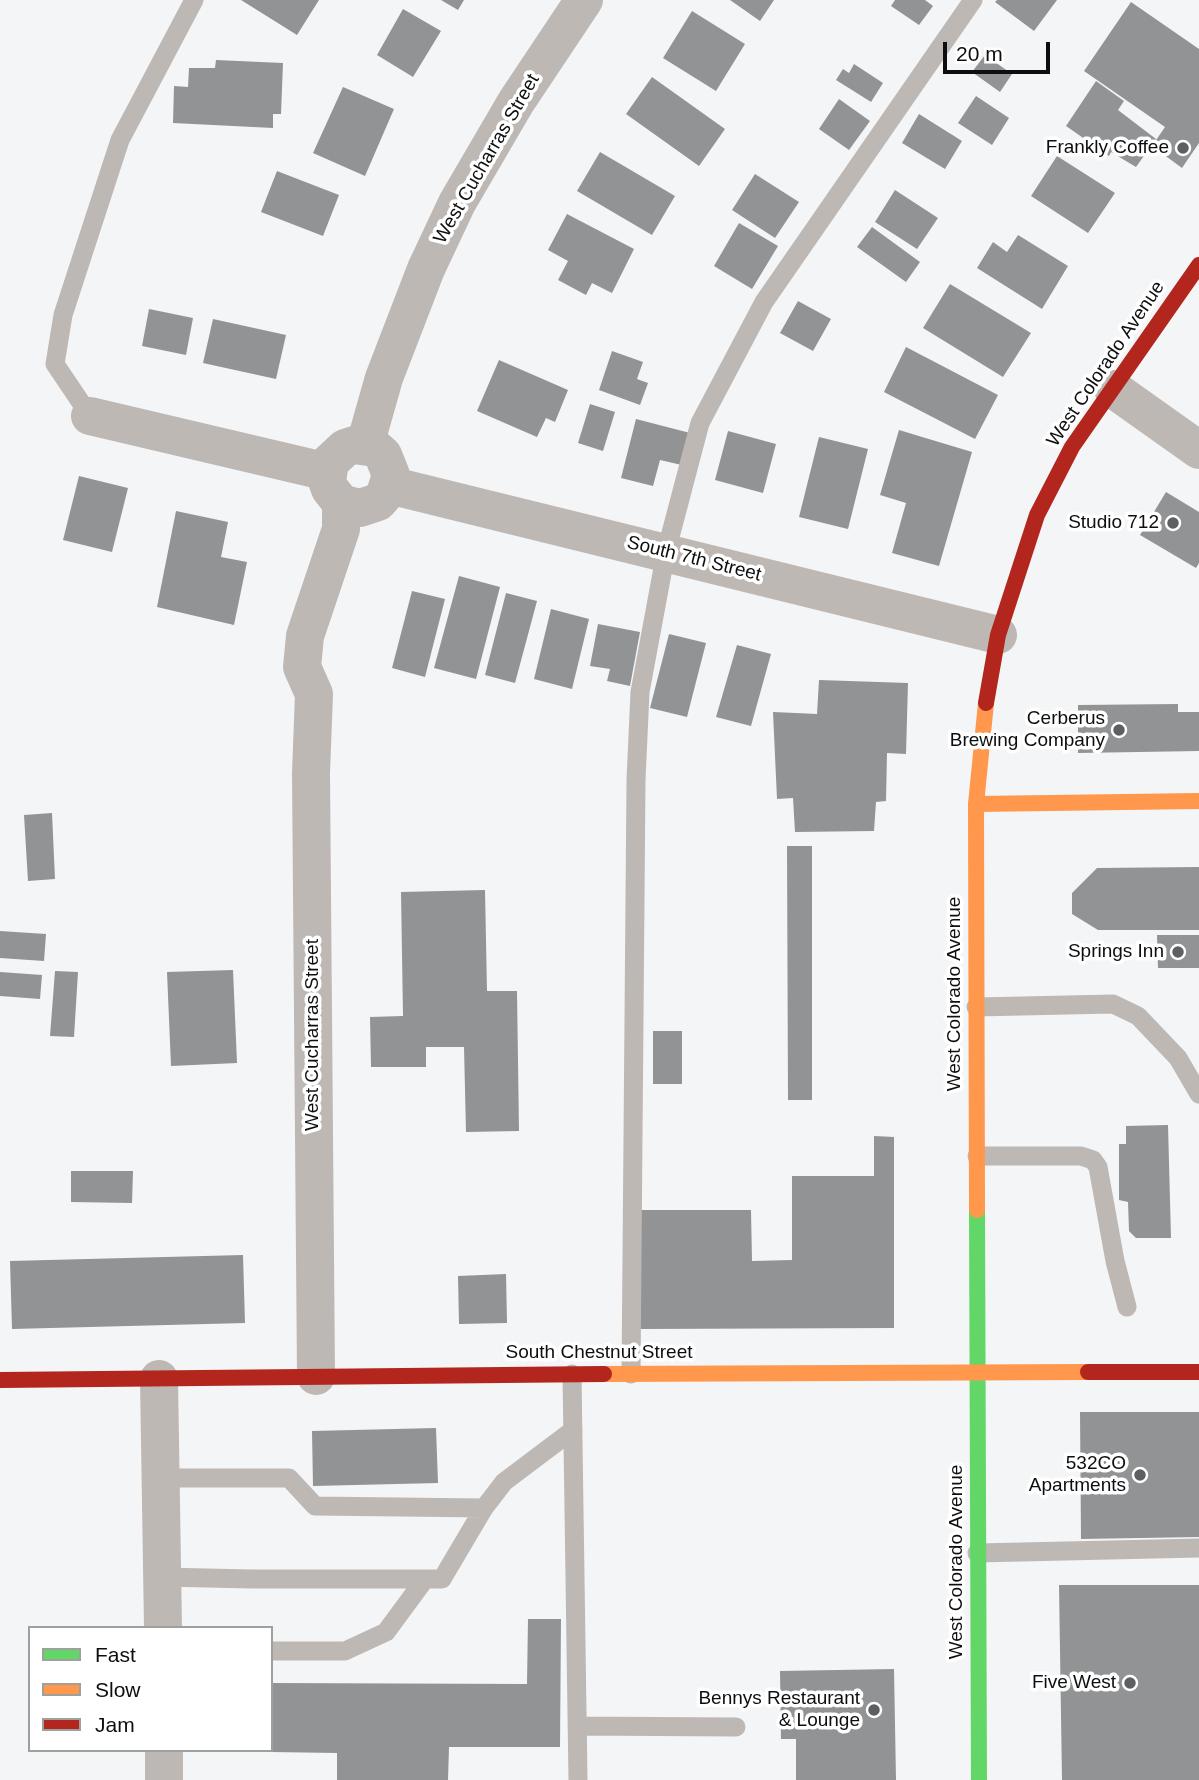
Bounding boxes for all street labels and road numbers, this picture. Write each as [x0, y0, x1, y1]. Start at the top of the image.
street label: West Cucharras Street [429, 70, 545, 248]
street label: West Colorado Avenue [1042, 277, 1170, 451]
street label: South 7th Street [625, 531, 763, 587]
street label: West Colorado Avenue [944, 897, 966, 1091]
street label: West Cucharras Street [302, 939, 324, 1131]
street label: South Chestnut Street [506, 1342, 692, 1364]
street label: West Colorado Avenue [946, 1465, 968, 1659]

